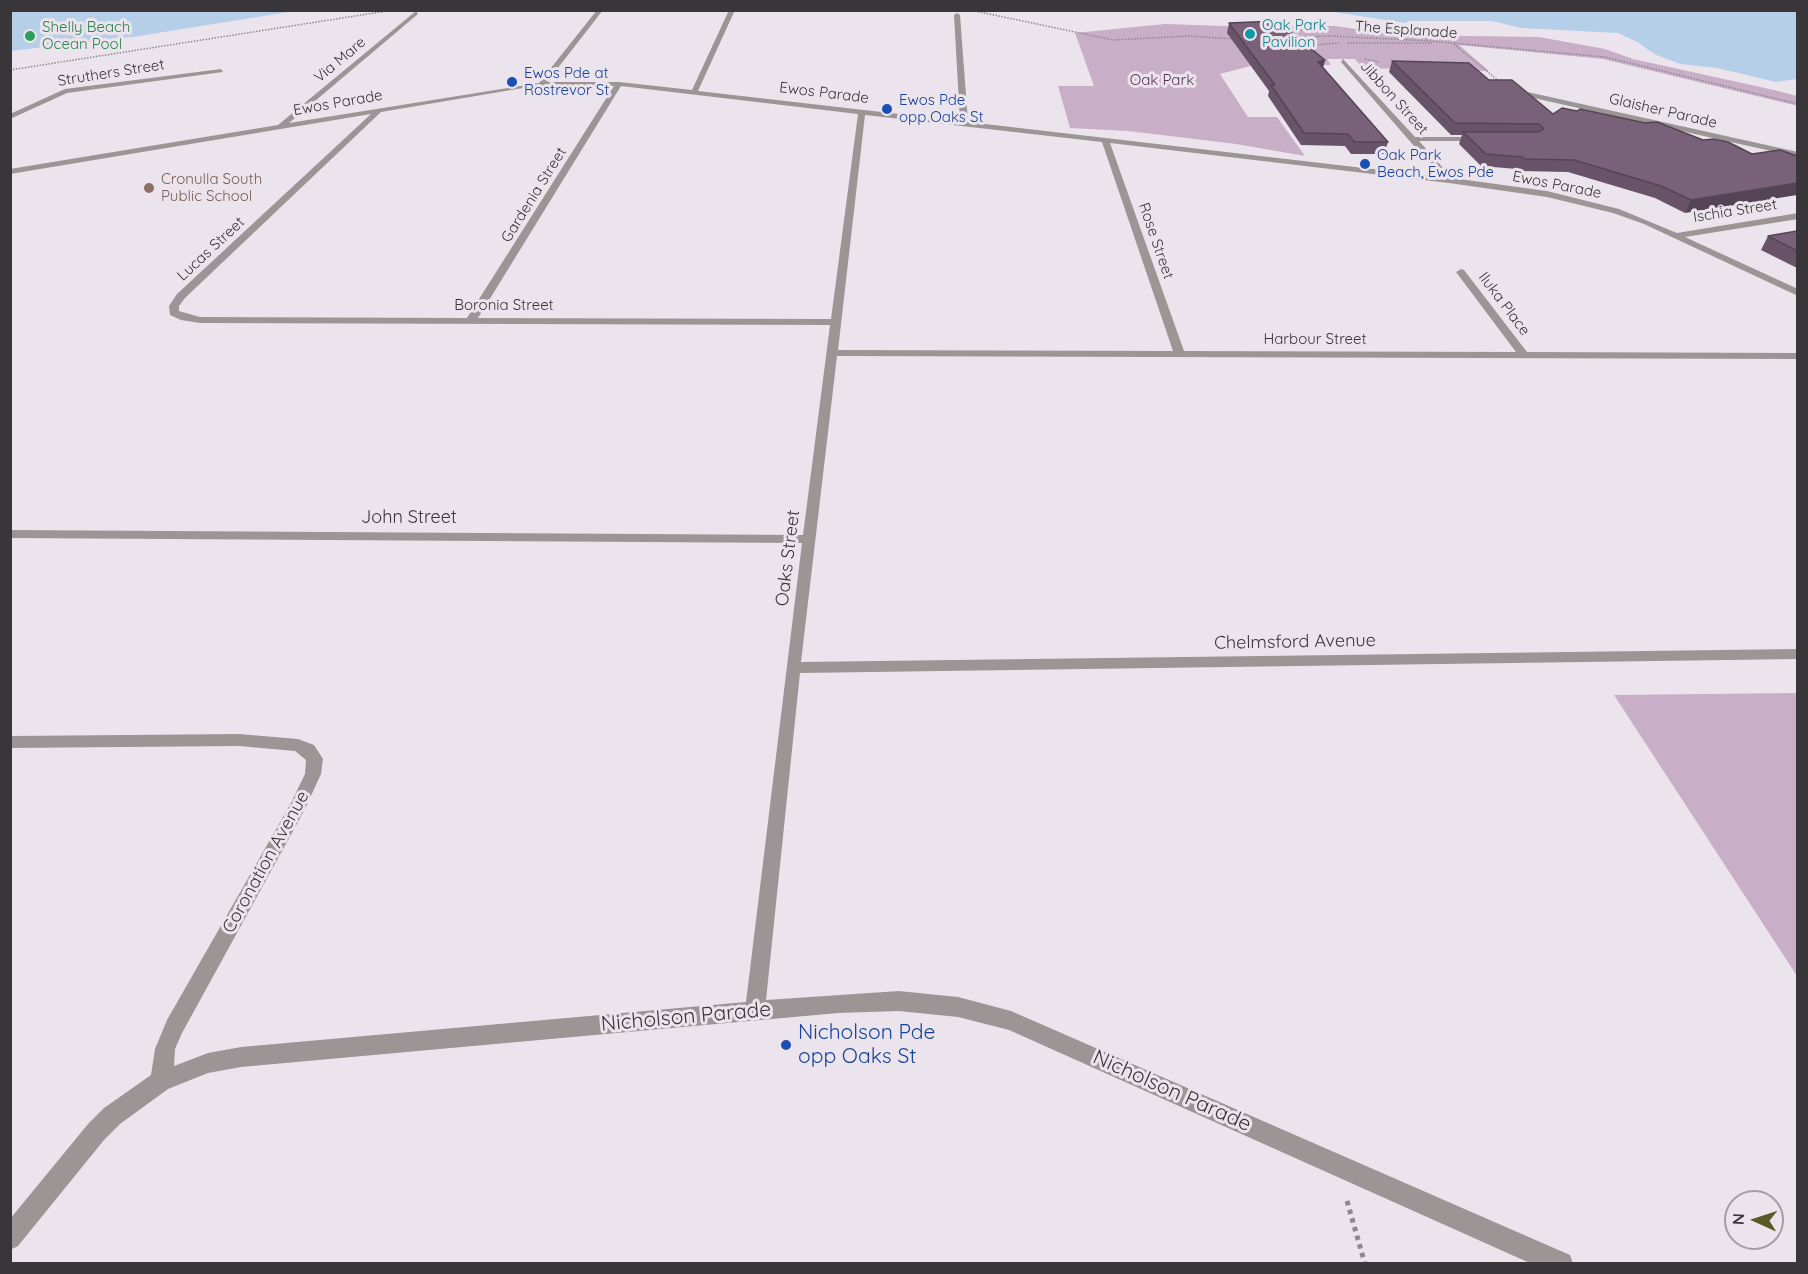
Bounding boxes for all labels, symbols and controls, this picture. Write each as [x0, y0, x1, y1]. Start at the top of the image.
place label: Oak Park Pavilion [1262, 16, 1326, 51]
street label: The Esplanade [1354, 17, 1458, 43]
place label: Shelly Beach Ocean Pool [42, 18, 130, 53]
marker: Oak Park Pavilion [1243, 27, 1257, 41]
marker: Shelly Beach Ocean Pool [23, 29, 37, 43]
street label: Via Mare [311, 33, 369, 87]
street label: Struthers Street [56, 56, 166, 90]
street label: Jibbon Street [1356, 57, 1432, 139]
place label: Ewos Pde at Rostrevor St [524, 64, 609, 99]
park label: Oak Park [1130, 71, 1194, 89]
marker: Ewos Pde at Rostrevor St [505, 75, 519, 89]
street label: Ewos Parade [778, 79, 870, 107]
street label: Ewos Parade [292, 86, 384, 120]
street label: Glaisher Parade [1607, 90, 1719, 132]
place label: Ewos Pde opp Oaks St [899, 91, 984, 126]
marker: Ewos Pde opp Oaks St [880, 102, 894, 116]
street label: Gardenia Street [498, 144, 570, 246]
place label: Oak Park Beach, Ewos Pde [1377, 146, 1494, 181]
marker: Oak Park Beach, Ewos Pde [1358, 157, 1372, 171]
street label: Ewos Parade [1511, 168, 1603, 202]
place label: Cronulla South Public School [161, 170, 262, 205]
marker: Cronulla South Public School [142, 181, 156, 195]
street label: Ischia Street [1692, 196, 1778, 226]
street label: Rose Street [1135, 200, 1177, 282]
street label: Lucas Street [174, 213, 248, 285]
street label: Iluka Place [1474, 269, 1534, 339]
street label: Boronia Street [454, 296, 554, 314]
street label: Harbour Street [1263, 330, 1367, 348]
street label: John Street [361, 507, 457, 529]
street label: Oaks Street [771, 509, 805, 607]
street label: Chelmsford Avenue [1214, 630, 1376, 654]
street label: Coronation Avenue [218, 787, 314, 937]
street label: Nicholson Parade [600, 997, 772, 1037]
place label: Nicholson Pde opp Oaks St [798, 1020, 935, 1070]
marker: Nicholson Pde opp Oaks St [779, 1038, 793, 1052]
street label: Nicholson Parade [1089, 1045, 1255, 1137]
north arrow [1724, 1190, 1784, 1250]
text: N [1728, 1213, 1748, 1226]

